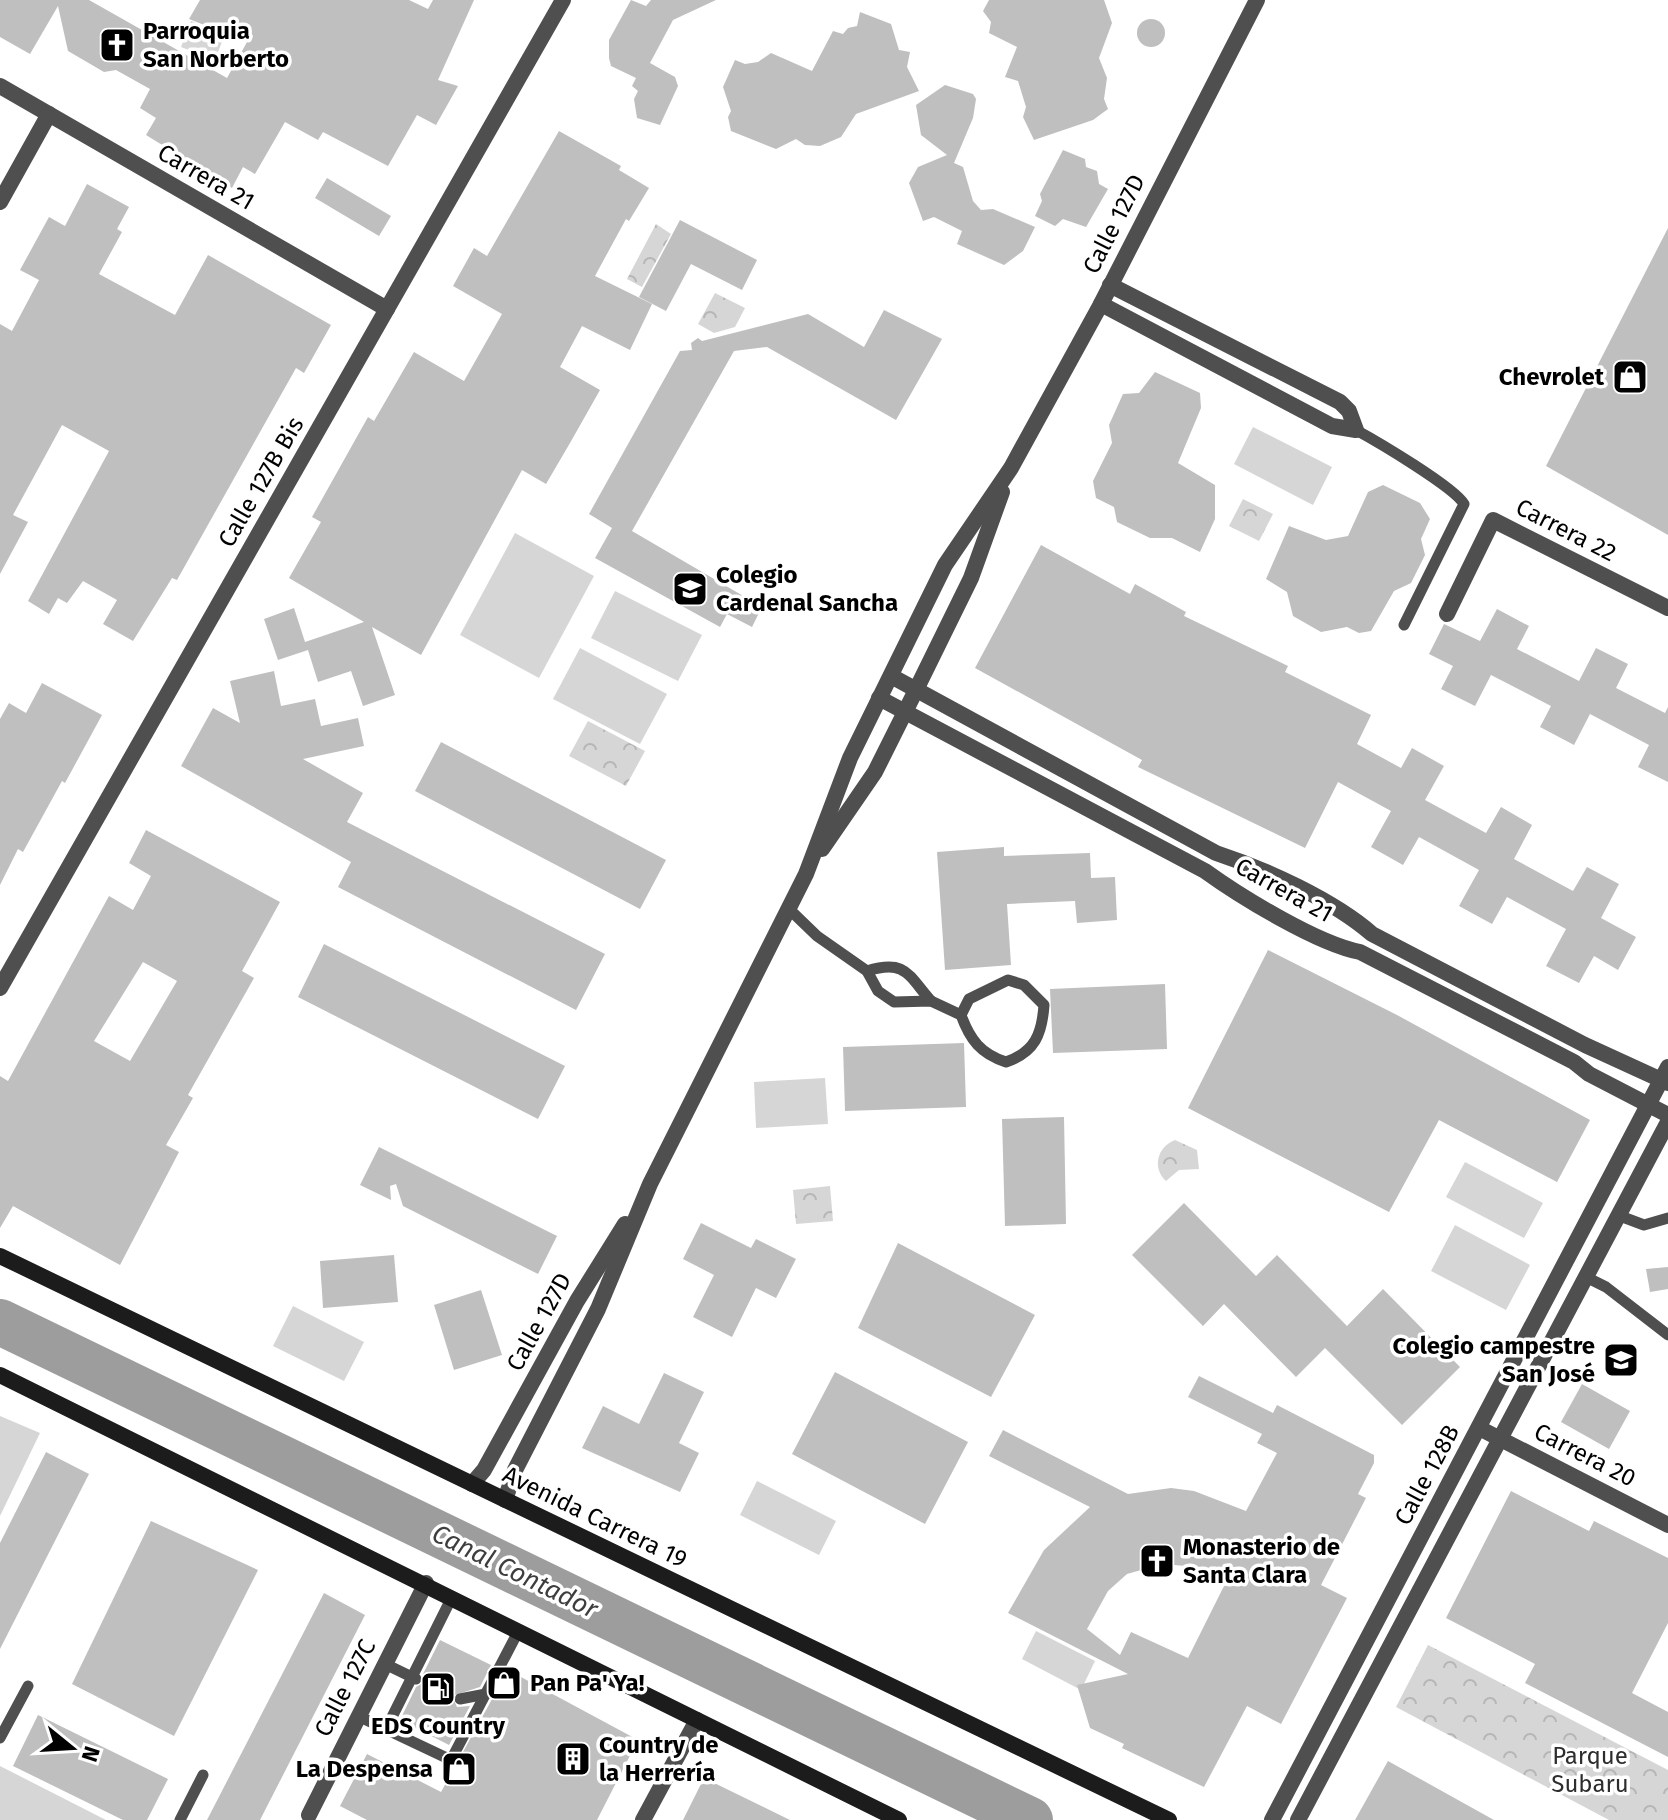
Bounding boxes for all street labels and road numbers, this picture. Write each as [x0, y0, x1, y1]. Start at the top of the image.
street label: Carrera 21 [153, 138, 259, 216]
street label: Calle 127D [1077, 170, 1151, 278]
street label: Calle 127B Bis [212, 412, 310, 552]
street label: Carrera 22 [1511, 493, 1621, 567]
street label: Carrera 21 [1231, 852, 1337, 928]
street label: Calle 127D [501, 1268, 577, 1376]
street label: Carrera 20 [1530, 1417, 1640, 1493]
street label: Calle 128B [1389, 1420, 1465, 1530]
street label: Avenida Carrera 19 [498, 1460, 692, 1574]
street label: Calle 127C [309, 1635, 381, 1741]

